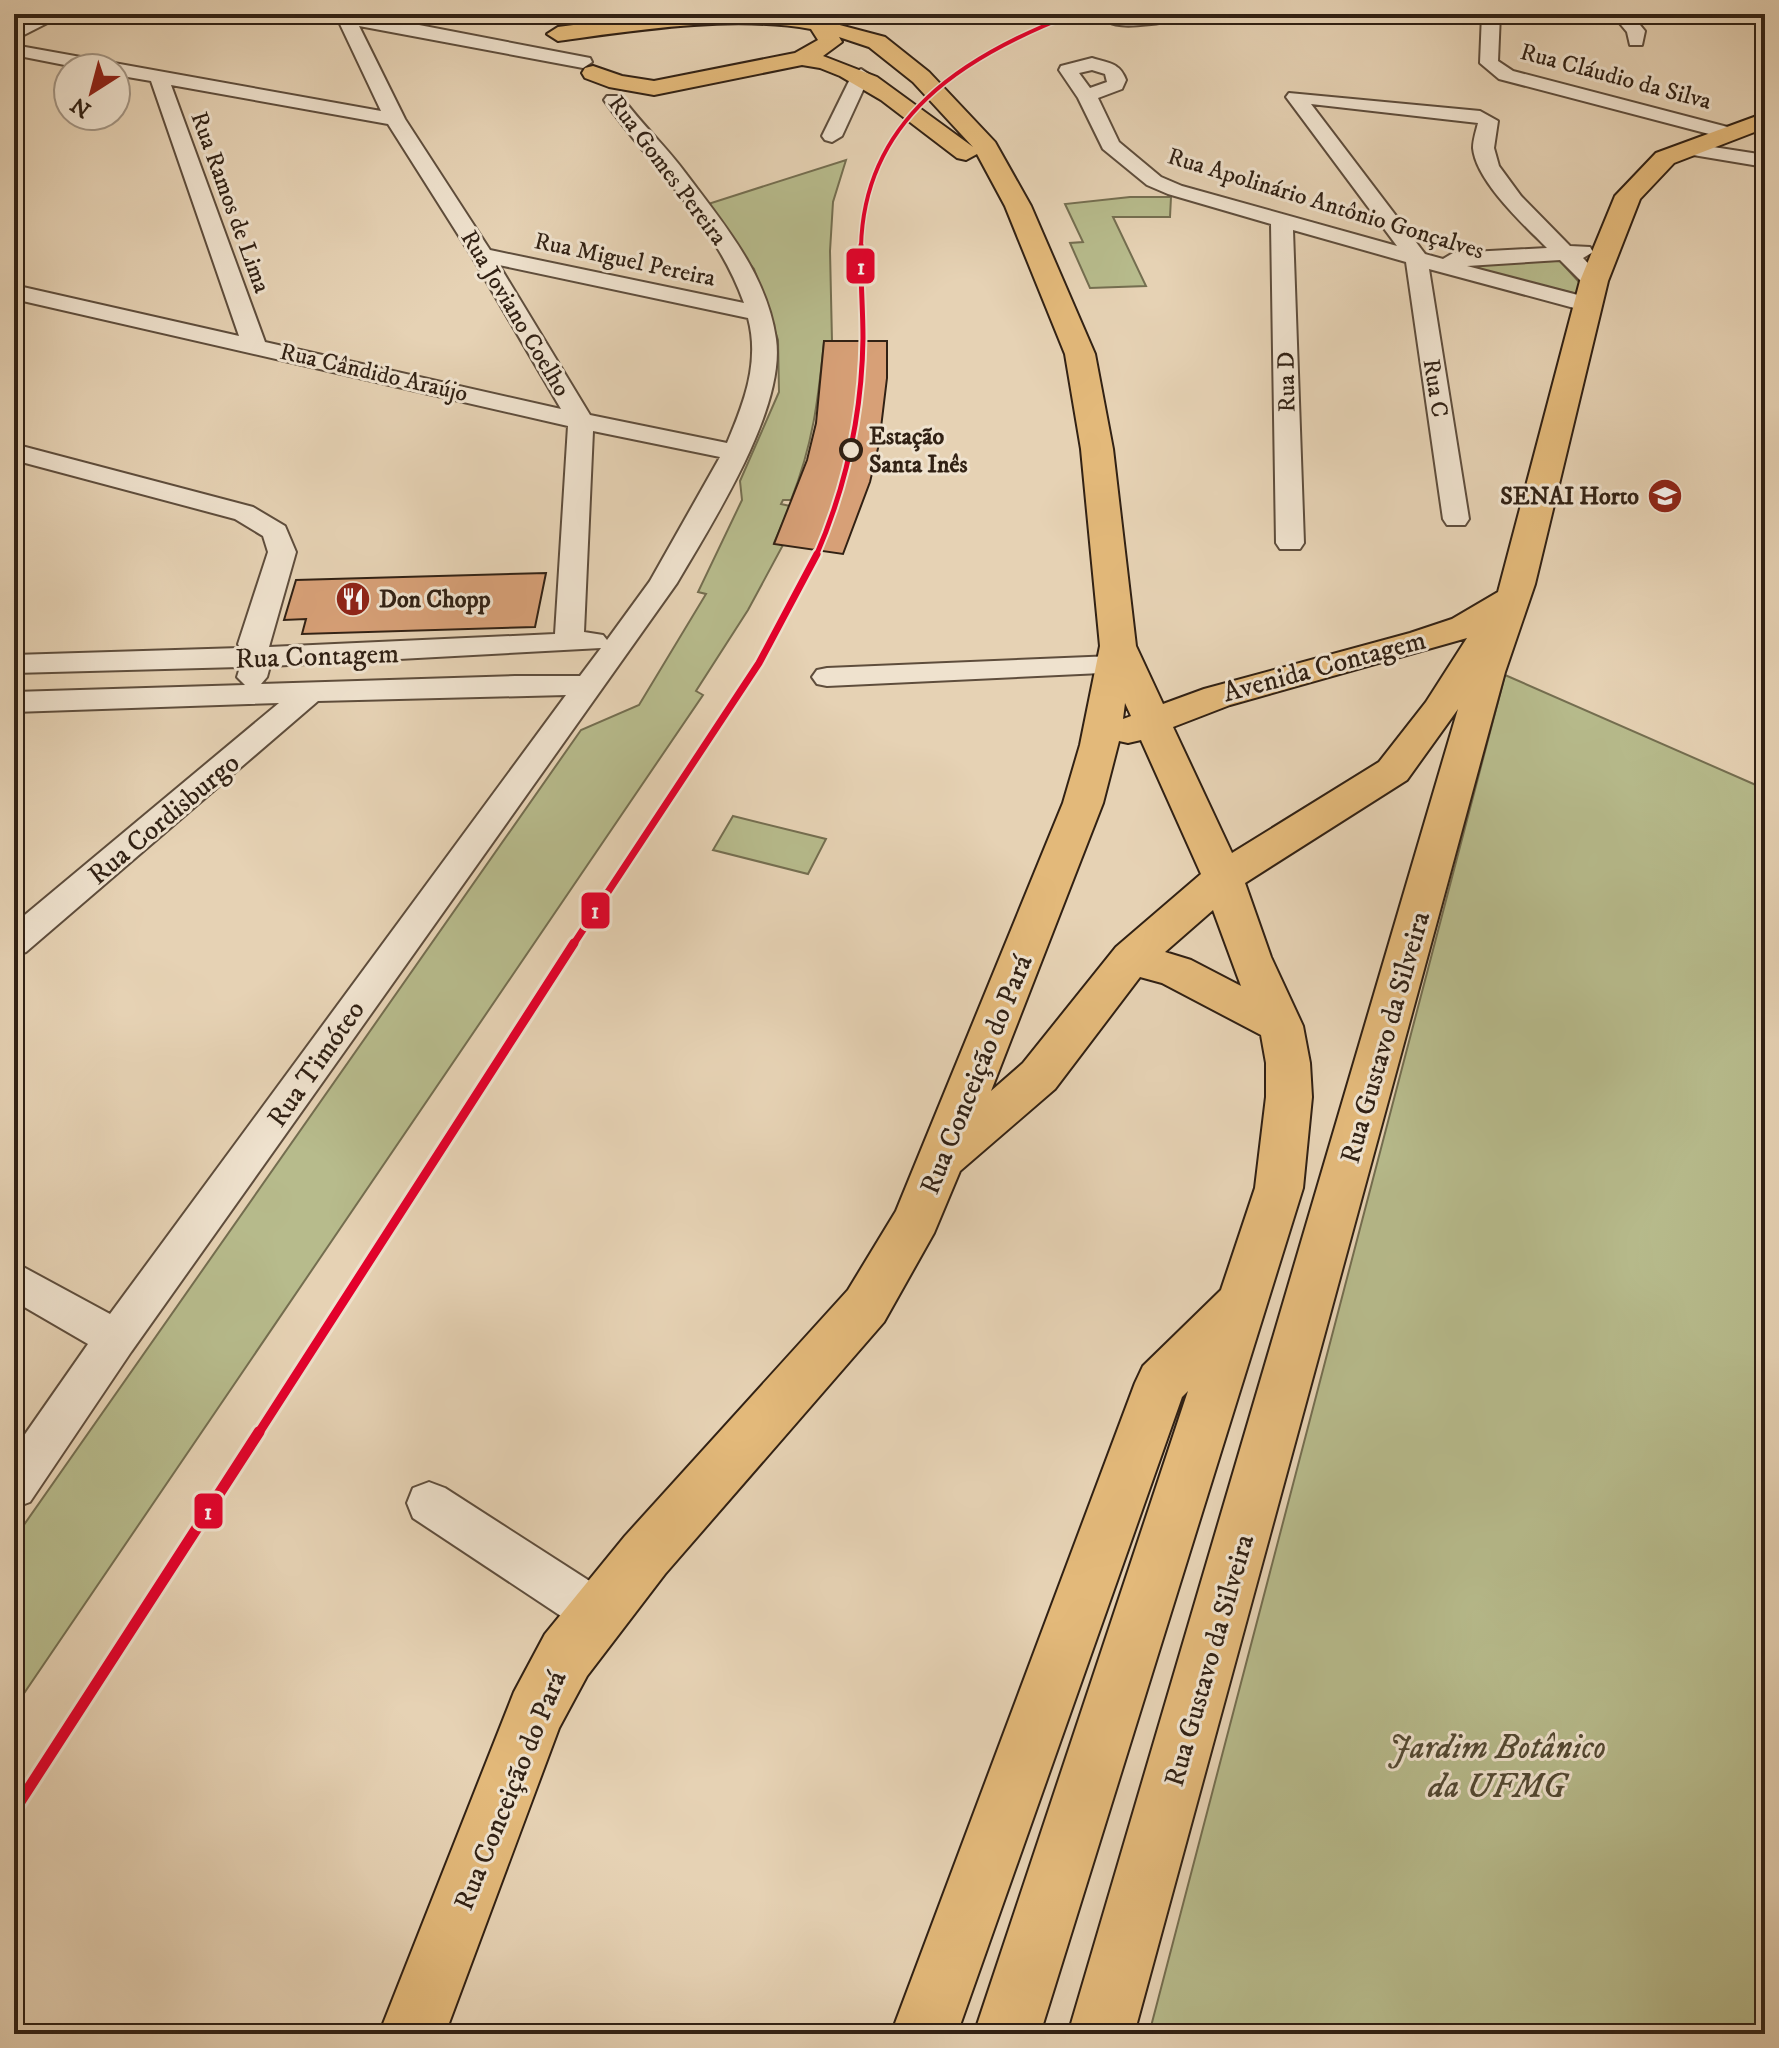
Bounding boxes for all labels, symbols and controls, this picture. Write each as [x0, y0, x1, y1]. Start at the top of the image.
street label: Rua Cláudio da Silva [1517, 37, 1715, 117]
north arrow [52, 52, 132, 132]
street label: Rua Gomes Pereira [601, 90, 734, 252]
text: N [66, 91, 96, 123]
street label: Rua Ramos de Lima [183, 108, 277, 298]
street label: Rua Apolinário Antônio Gonçalves [1164, 141, 1488, 266]
street label: Rua Joviano Coelho [454, 225, 577, 402]
street label: Rua Miguel Pereira [532, 226, 719, 294]
line badge: 1 [845, 247, 876, 285]
text: 1 [857, 254, 865, 281]
street label: Rua Cândido Araújo [277, 337, 471, 409]
street label: Rua D [1271, 351, 1303, 413]
street label: Rua C [1416, 357, 1454, 420]
place label: Estação Santa Inês [869, 422, 968, 480]
marker: Estação Santa Inês [840, 439, 862, 461]
school or university icon: SENAI Horto [1646, 477, 1684, 515]
place label: SENAI Horto [1500, 482, 1639, 512]
restaurant icon: Don Chopp [334, 580, 372, 618]
place label: Don Chopp [379, 585, 490, 615]
street label: Avenida Contagem [1219, 623, 1430, 710]
street label: Rua Contagem [235, 636, 400, 677]
street label: Rua Cordisburgo [81, 746, 247, 893]
line badge: 1 [580, 891, 611, 930]
text: 1 [591, 898, 599, 925]
street label: Rua Gustavo da Silveira [1333, 907, 1438, 1167]
street label: Rua Conceição do Pará [912, 950, 1040, 1199]
street label: Rua Timóteo [260, 994, 373, 1134]
line badge: 1 [193, 1492, 224, 1530]
text: 1 [204, 1499, 212, 1526]
street label: Rua Gustavo da Silveira [1157, 1530, 1262, 1790]
street label: Rua Conceição do Pará [446, 1666, 574, 1915]
park label: Jardim Botânico da UFMG [1388, 1727, 1606, 1808]

